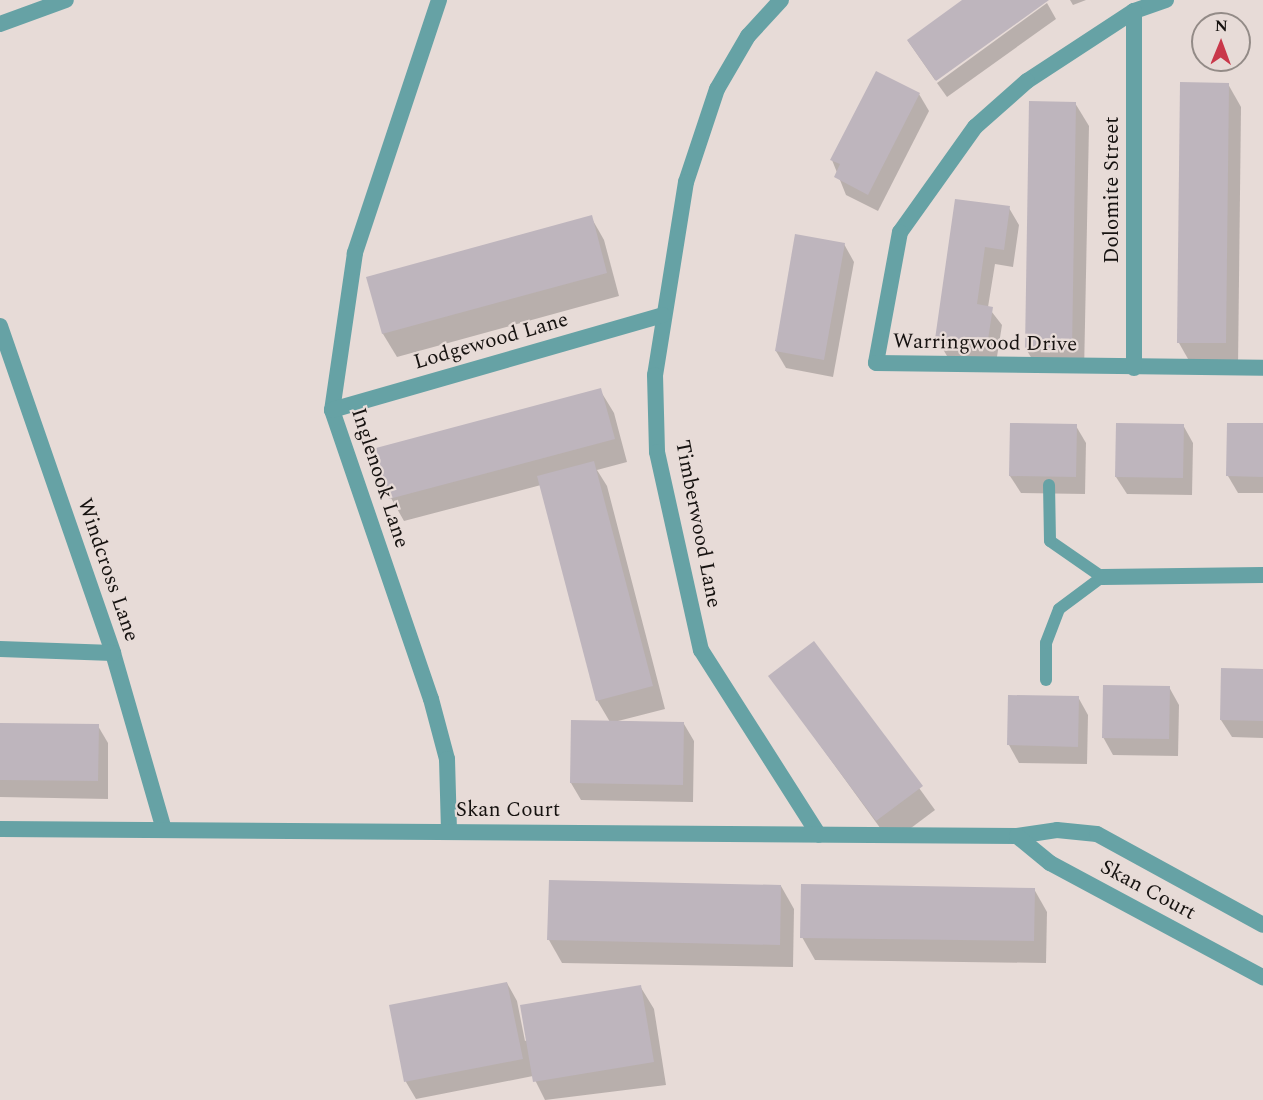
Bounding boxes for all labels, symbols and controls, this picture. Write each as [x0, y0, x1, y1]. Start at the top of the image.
north arrow [1191, 12, 1251, 72]
text: N [1215, 14, 1228, 38]
street label: Dolomite Street [1099, 116, 1125, 264]
street label: Lodgewood Lane [411, 307, 571, 375]
street label: Warringwood Drive [893, 329, 1077, 357]
street label: Inglenook Lane [345, 405, 415, 551]
street label: Timberwood Lane [669, 438, 727, 610]
street label: Windcross Lane [72, 495, 144, 645]
street label: Skan Court [456, 797, 560, 823]
street label: Skan Court [1096, 854, 1200, 926]

